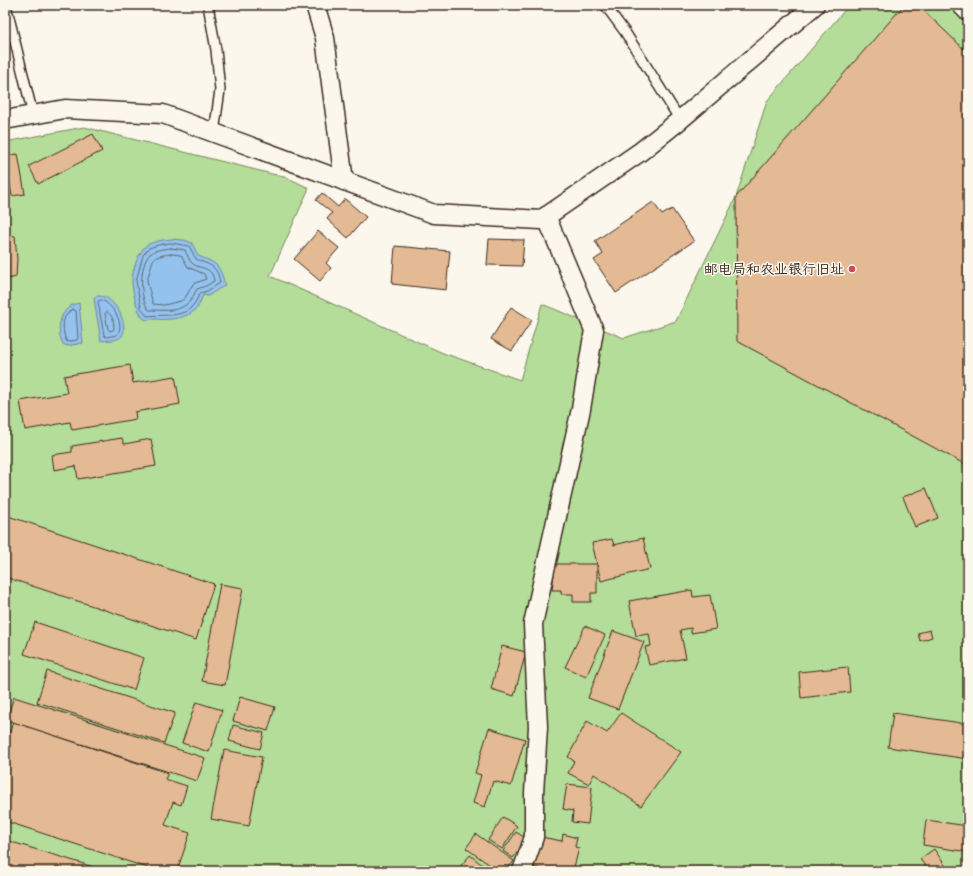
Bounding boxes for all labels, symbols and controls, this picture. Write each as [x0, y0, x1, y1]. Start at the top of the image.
place label: 邮电局和农业银行旧址 [704, 261, 844, 278]
marker: 邮电局和农业银行旧址 [847, 264, 857, 274]

